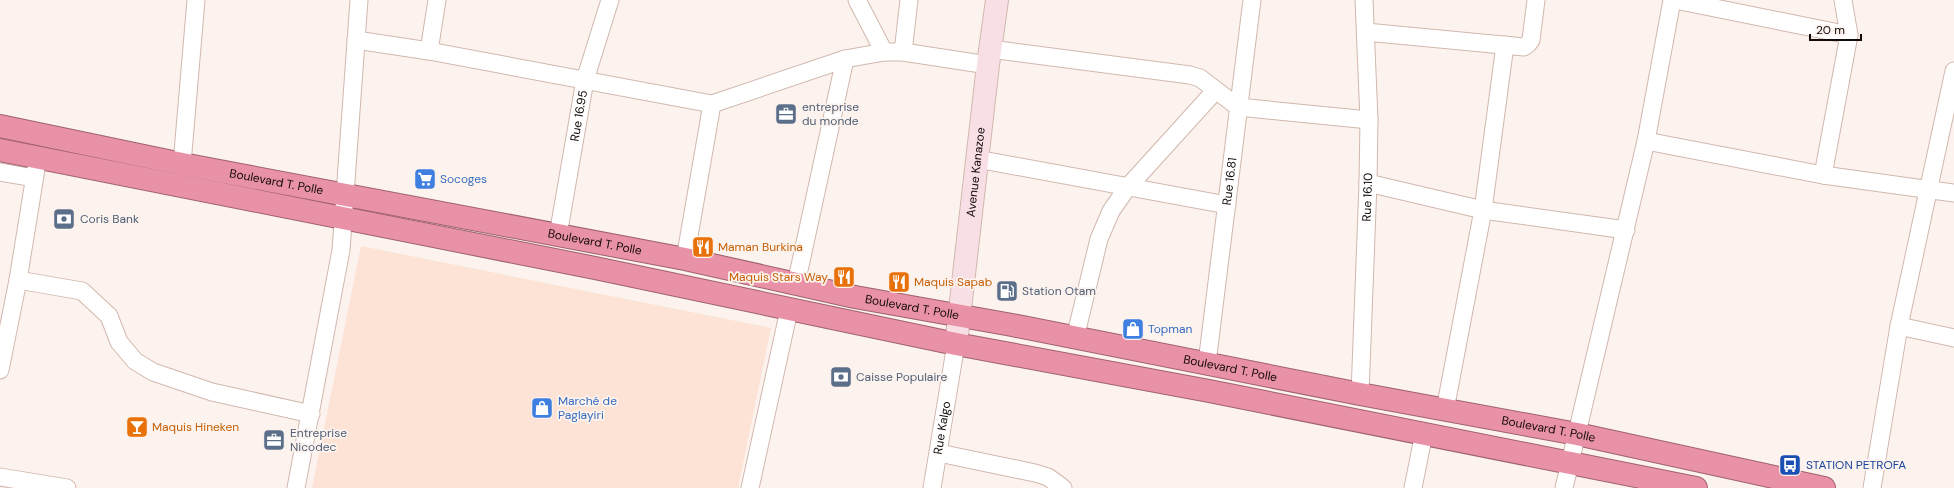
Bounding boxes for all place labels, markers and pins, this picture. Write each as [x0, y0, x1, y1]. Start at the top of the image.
place label: entreprise du monde [802, 99, 859, 129]
office icon: entreprise du monde [773, 101, 799, 127]
supermarket icon: Socoges [412, 166, 438, 192]
place label: Socoges [440, 171, 487, 187]
bank icon: Coris Bank [51, 206, 77, 232]
place label: Coris Bank [80, 211, 139, 227]
restaurant icon: Maman Burkina [690, 234, 716, 260]
place label: Maman Burkina [718, 239, 803, 255]
restaurant icon: Maquis Stars Way [831, 264, 857, 290]
place label: Maquis Stars Way [729, 269, 828, 285]
restaurant icon: Maquis Sapab [886, 269, 912, 295]
place label: Maquis Sapab [914, 274, 992, 290]
fuel station icon: Station Otam [994, 278, 1020, 304]
place label: Station Otam [1022, 283, 1096, 299]
shop icon: Topman [1120, 316, 1146, 342]
place label: Topman [1148, 321, 1193, 337]
bank icon: Caisse Populaire [828, 364, 854, 390]
place label: Caisse Populaire [856, 369, 947, 385]
place label: Marché de Paglayiri [558, 393, 617, 423]
shop icon: Marché de Paglayiri [529, 395, 555, 421]
bar icon: Maquis Hineken [124, 414, 150, 440]
place label: Maquis Hineken [152, 419, 239, 435]
place label: Entreprise Nicodec [290, 425, 347, 455]
office icon: Entreprise Nicodec [261, 427, 287, 453]
bus stop icon: STATION PETROFA [1777, 452, 1803, 478]
place label: STATION PETROFA [1806, 457, 1906, 473]

